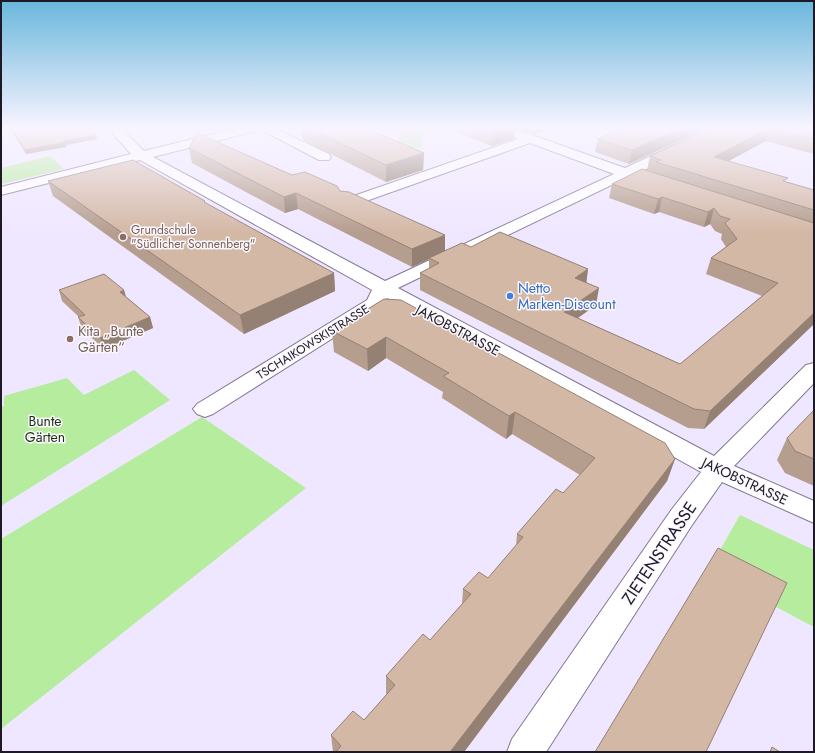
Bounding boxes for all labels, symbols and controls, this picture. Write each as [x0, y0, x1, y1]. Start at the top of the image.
place label: Grundschule "Südlicher Sonnenberg" [131, 221, 255, 253]
marker: Grundschule "Südlicher Sonnenberg" [118, 232, 128, 242]
place label: Netto Marken-Discount [518, 278, 616, 314]
marker: Netto Marken-Discount [505, 291, 515, 301]
street label: JAKOBSTRASSE [410, 298, 504, 361]
street label: TSCHAIKOWSKISTRASSE [253, 300, 373, 384]
place label: Kita „Bunte Gärten“ [78, 321, 144, 357]
marker: Kita „Bunte Gärten“ [65, 334, 75, 344]
park label: Bunte Gärten [25, 411, 65, 447]
street label: JAKOBSTRASSE [697, 451, 791, 510]
street label: ZIETENSTRASSE [616, 497, 702, 609]

